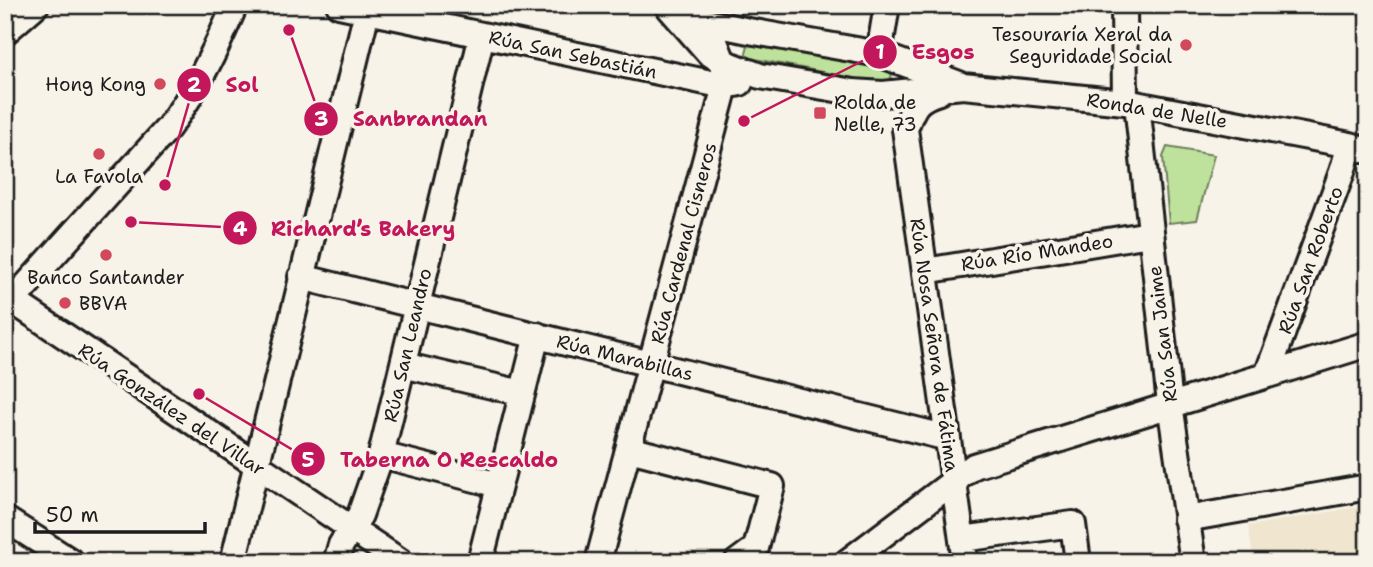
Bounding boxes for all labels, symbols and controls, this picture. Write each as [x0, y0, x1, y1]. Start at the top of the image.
place label: Tesouraría Xeral da Seguridade Social [992, 22, 1172, 69]
street label: Rúa San Sebastián [487, 24, 659, 85]
callout: Esgos [862, 31, 988, 73]
marker: Tesouraría Xeral da Seguridade Social [1178, 37, 1194, 53]
text: 1 [875, 38, 885, 66]
text: Esgos [911, 38, 975, 66]
callout: Sol [177, 64, 273, 106]
text: 2 [187, 71, 202, 99]
text: Sol [226, 71, 258, 99]
place label: Hong Kong [45, 72, 146, 97]
marker: Hong Kong [152, 76, 168, 92]
street label: Ronda de Nelle [1085, 87, 1229, 134]
place label: Rolda de Nelle, 73 [834, 90, 917, 137]
callout: Sanbrandan [303, 98, 501, 140]
text: 3 [314, 105, 328, 133]
text: Sanbrandan [353, 105, 487, 133]
marker: Rolda de Nelle, 73 [812, 105, 828, 121]
street label: Rúa Cardenal Cisneros [645, 140, 722, 346]
marker: La Favola [91, 146, 107, 162]
place label: La Favola [55, 164, 143, 189]
street label: Rúa San Roberto [1272, 183, 1349, 337]
callout: Richard’s Bakery [222, 207, 470, 249]
text: 4 [233, 215, 248, 243]
text: Richard’s Bakery [271, 215, 455, 243]
street label: Rúa Nosa Señora de Fátima [904, 217, 965, 474]
street label: Rúa Río Mandeo [959, 228, 1115, 277]
marker: Banco Santander [98, 247, 114, 263]
street label: Rúa San Jaime [1142, 264, 1183, 404]
place label: Banco Santander [27, 265, 185, 290]
street label: Rúa San Leandro [378, 266, 437, 425]
place label: BBVA [79, 291, 128, 316]
marker: BBVA [57, 295, 73, 311]
street label: Rúa Marabillas [554, 328, 696, 387]
street label: Rúa González del Villar [73, 337, 270, 481]
callout: Taberna O Rescaldo [291, 438, 572, 480]
text: 5 [301, 446, 315, 474]
text: Taberna O Rescaldo [340, 446, 558, 474]
scale bar [35, 490, 205, 534]
text: 50 m [46, 501, 99, 529]

